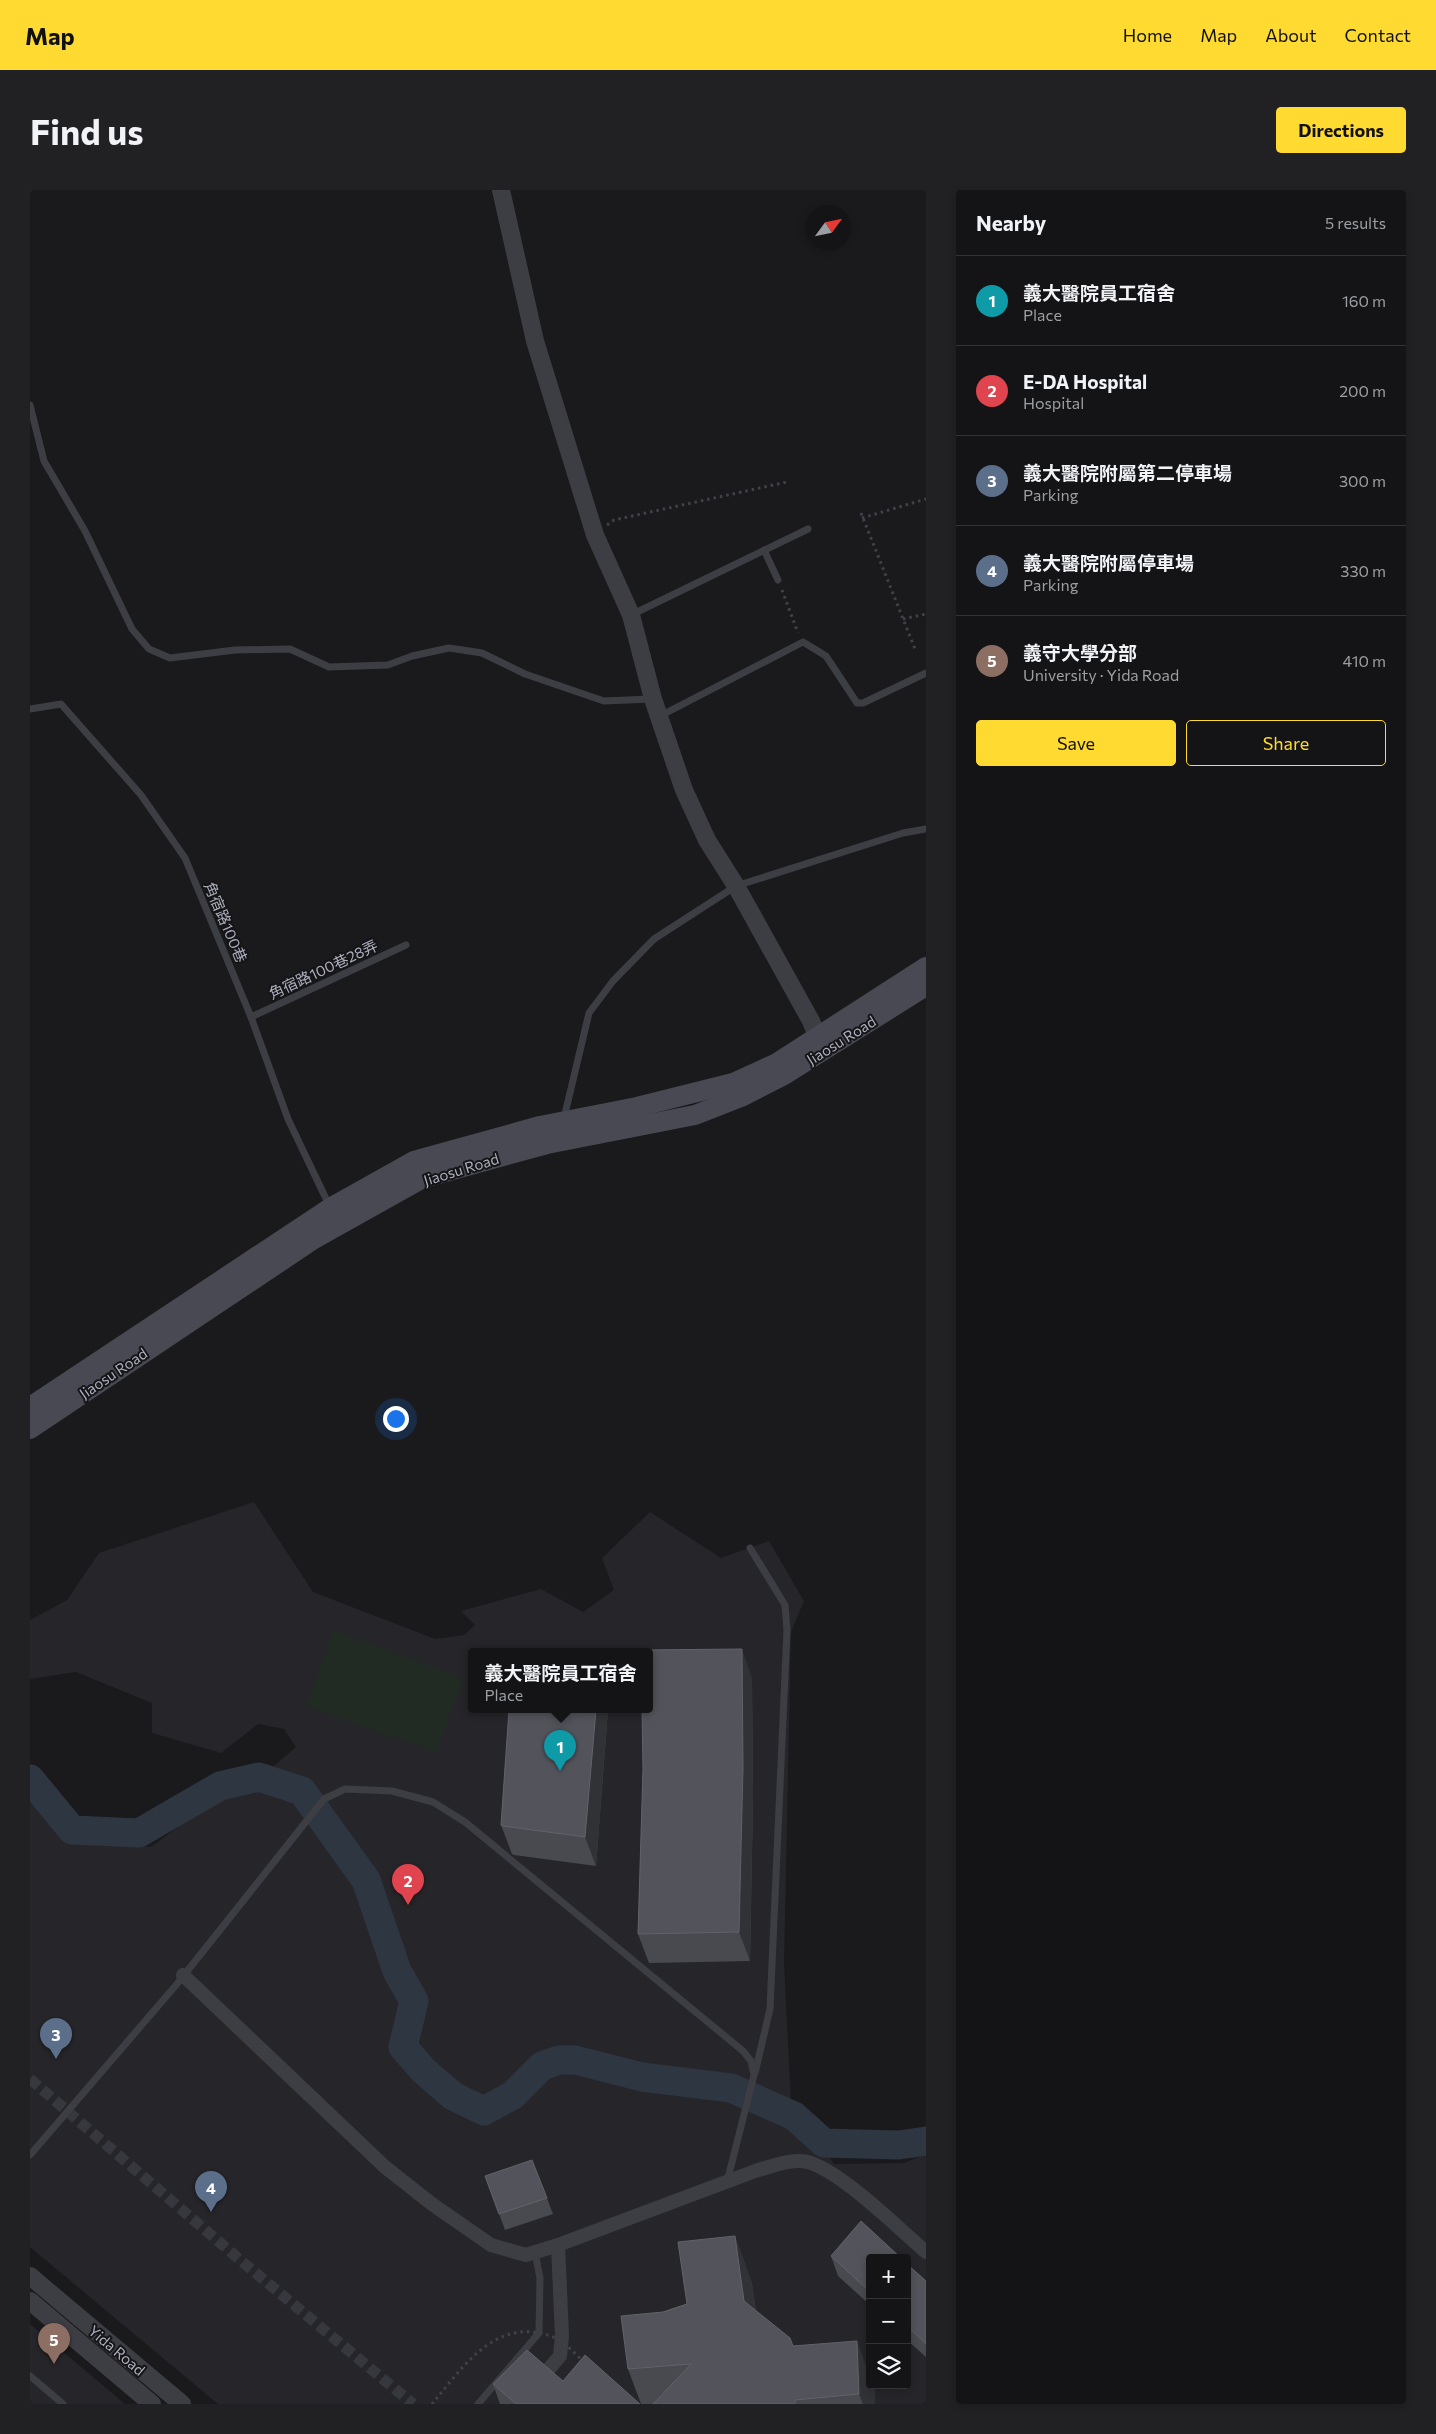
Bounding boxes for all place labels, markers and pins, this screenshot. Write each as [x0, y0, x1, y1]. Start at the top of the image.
pin: 1 [544, 1730, 576, 1771]
pin: 2 [392, 1864, 424, 1905]
pin: 3 [40, 2018, 72, 2059]
pin: 4 [195, 2171, 227, 2212]
pin: 5 [38, 2323, 70, 2364]

